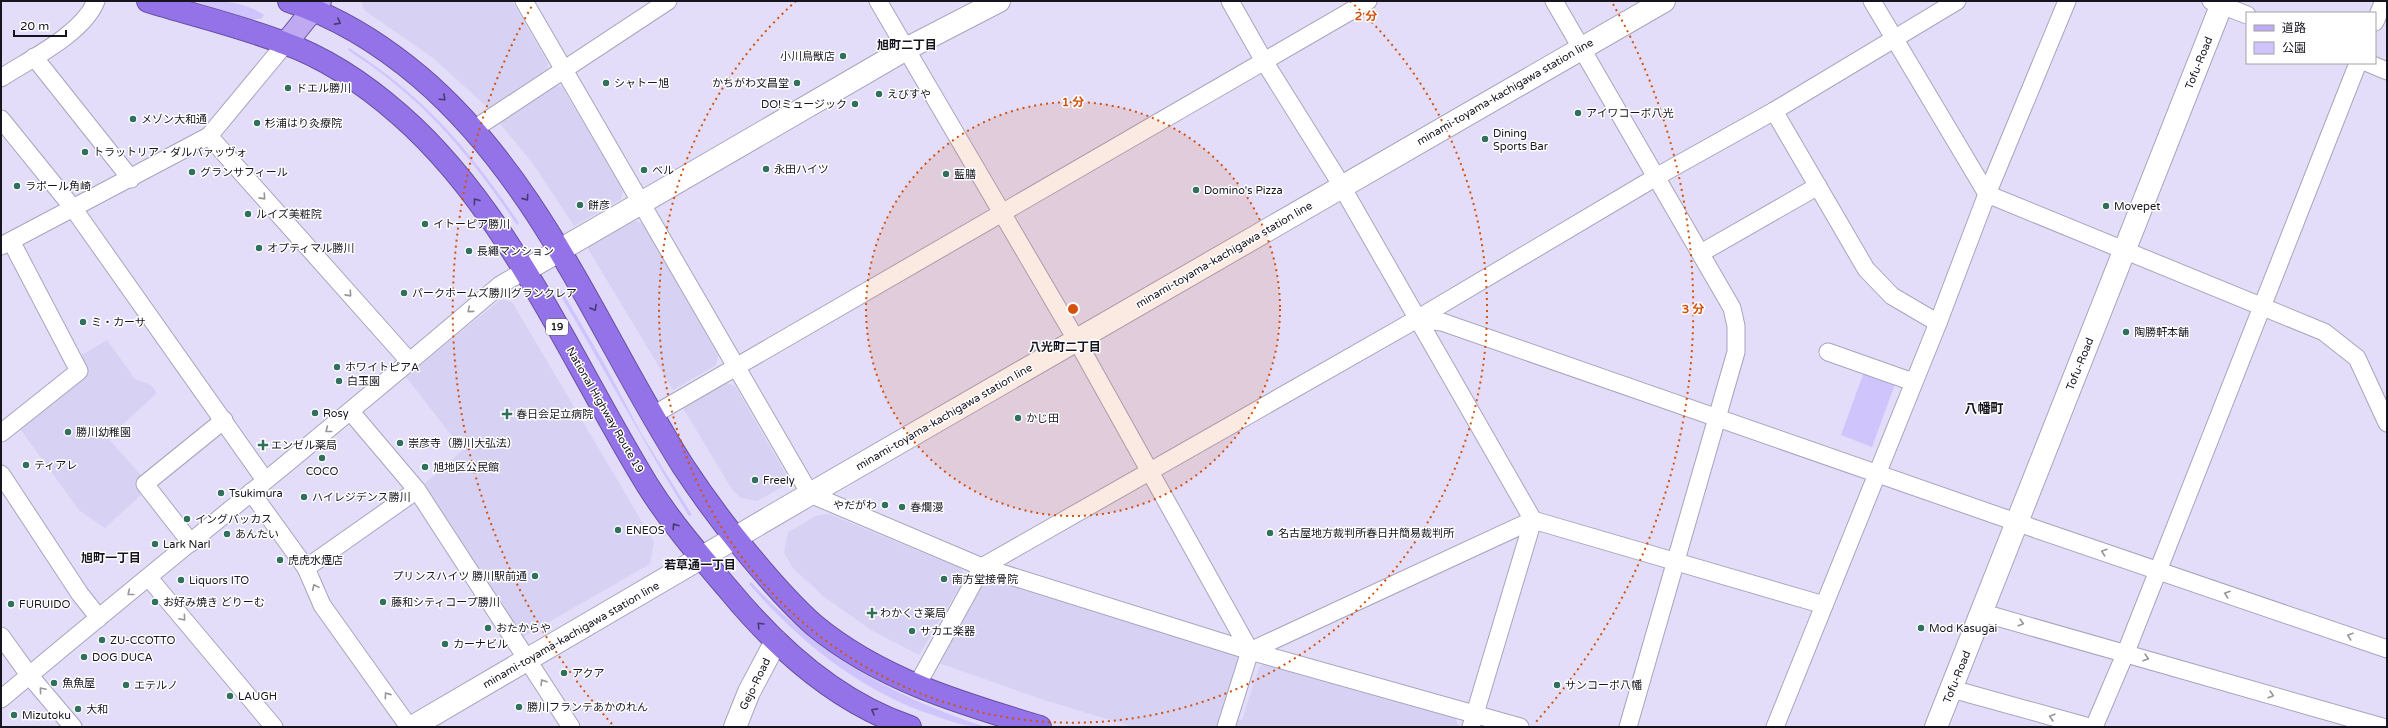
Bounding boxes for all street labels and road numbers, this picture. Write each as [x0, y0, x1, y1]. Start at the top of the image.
street label: Tofu-Road [2183, 35, 2215, 91]
street label: minami-toyama-kachigawa station line [1414, 36, 1596, 148]
street label: minami-toyama-kachigawa station line [1133, 199, 1315, 311]
road number: 19 [546, 319, 568, 335]
street label: Tofu-Road [2064, 336, 2096, 392]
street label: National Highway Route 19 [564, 345, 646, 475]
street label: minami-toyama-kachigawa station line [853, 361, 1035, 473]
street label: minami-toyama-kachigawa station line [480, 579, 662, 691]
street label: Tofu-Road [1941, 649, 1973, 705]
street label: Gejo-Road [737, 656, 773, 712]

